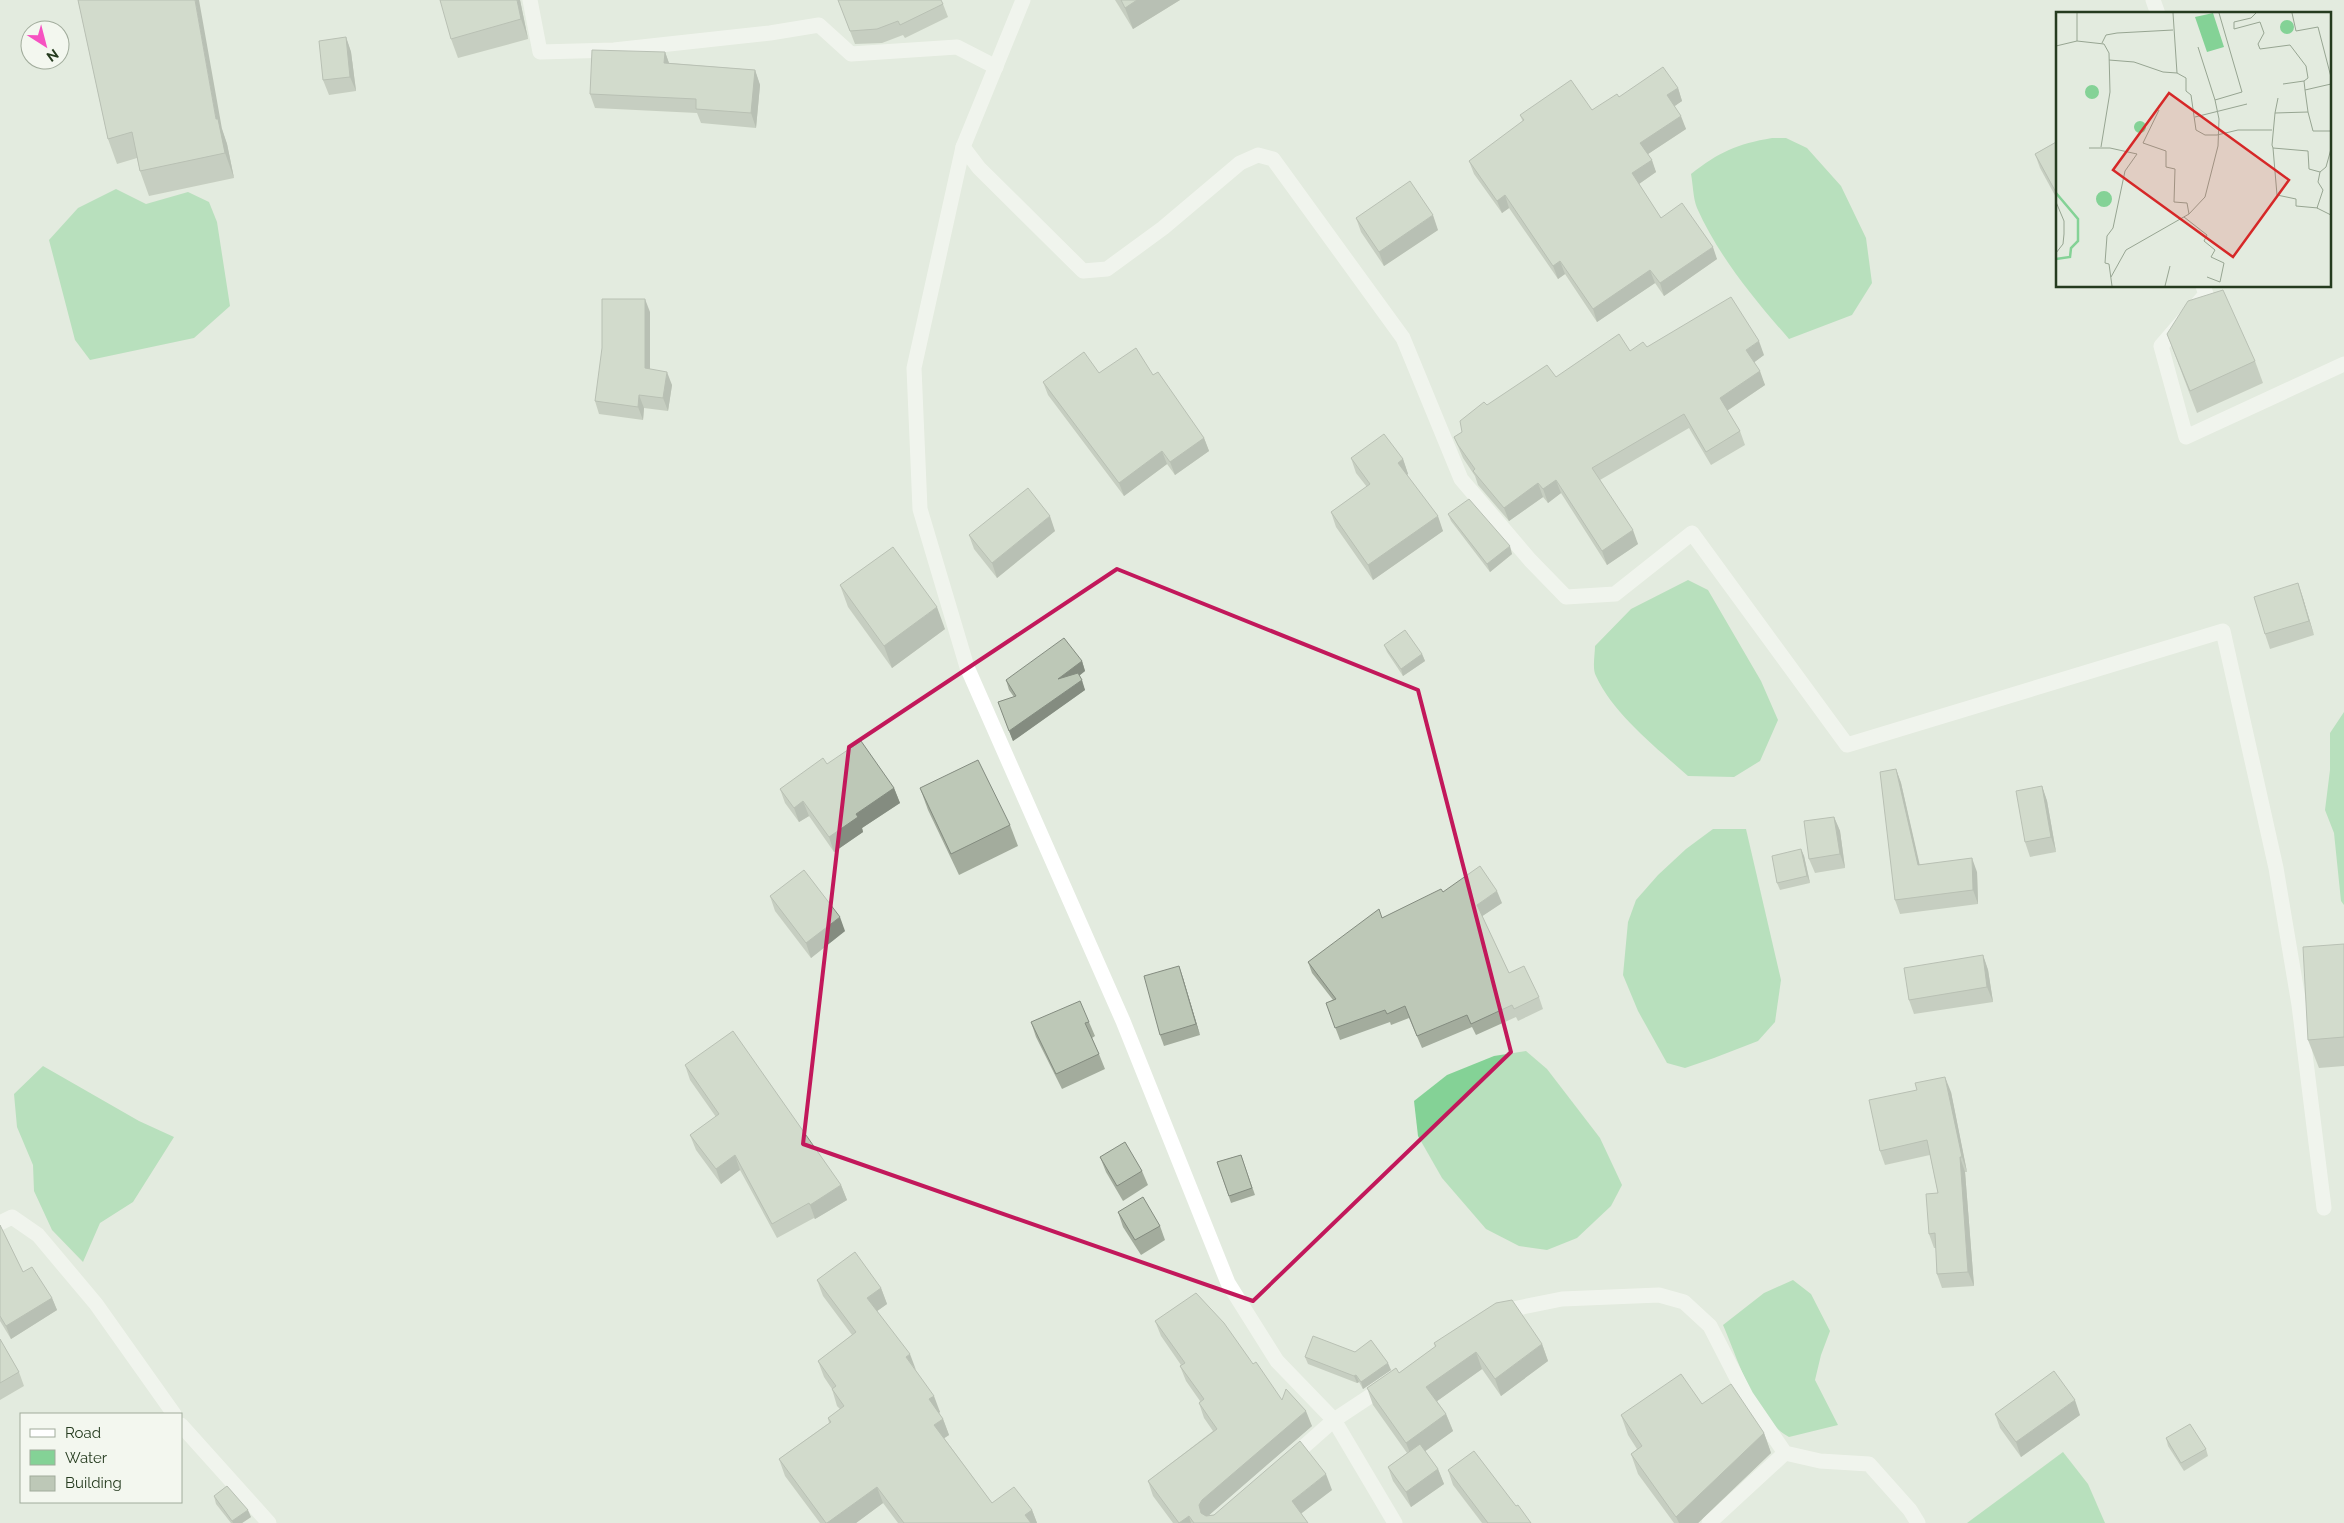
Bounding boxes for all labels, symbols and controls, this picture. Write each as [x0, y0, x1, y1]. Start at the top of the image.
inset map [2056, 12, 2332, 288]
north arrow [20, 20, 70, 70]
text: N [44, 46, 62, 65]
legend [20, 1413, 182, 1503]
text: Road [65, 1424, 101, 1442]
text: Water [65, 1449, 108, 1467]
text: Building [65, 1474, 122, 1492]

